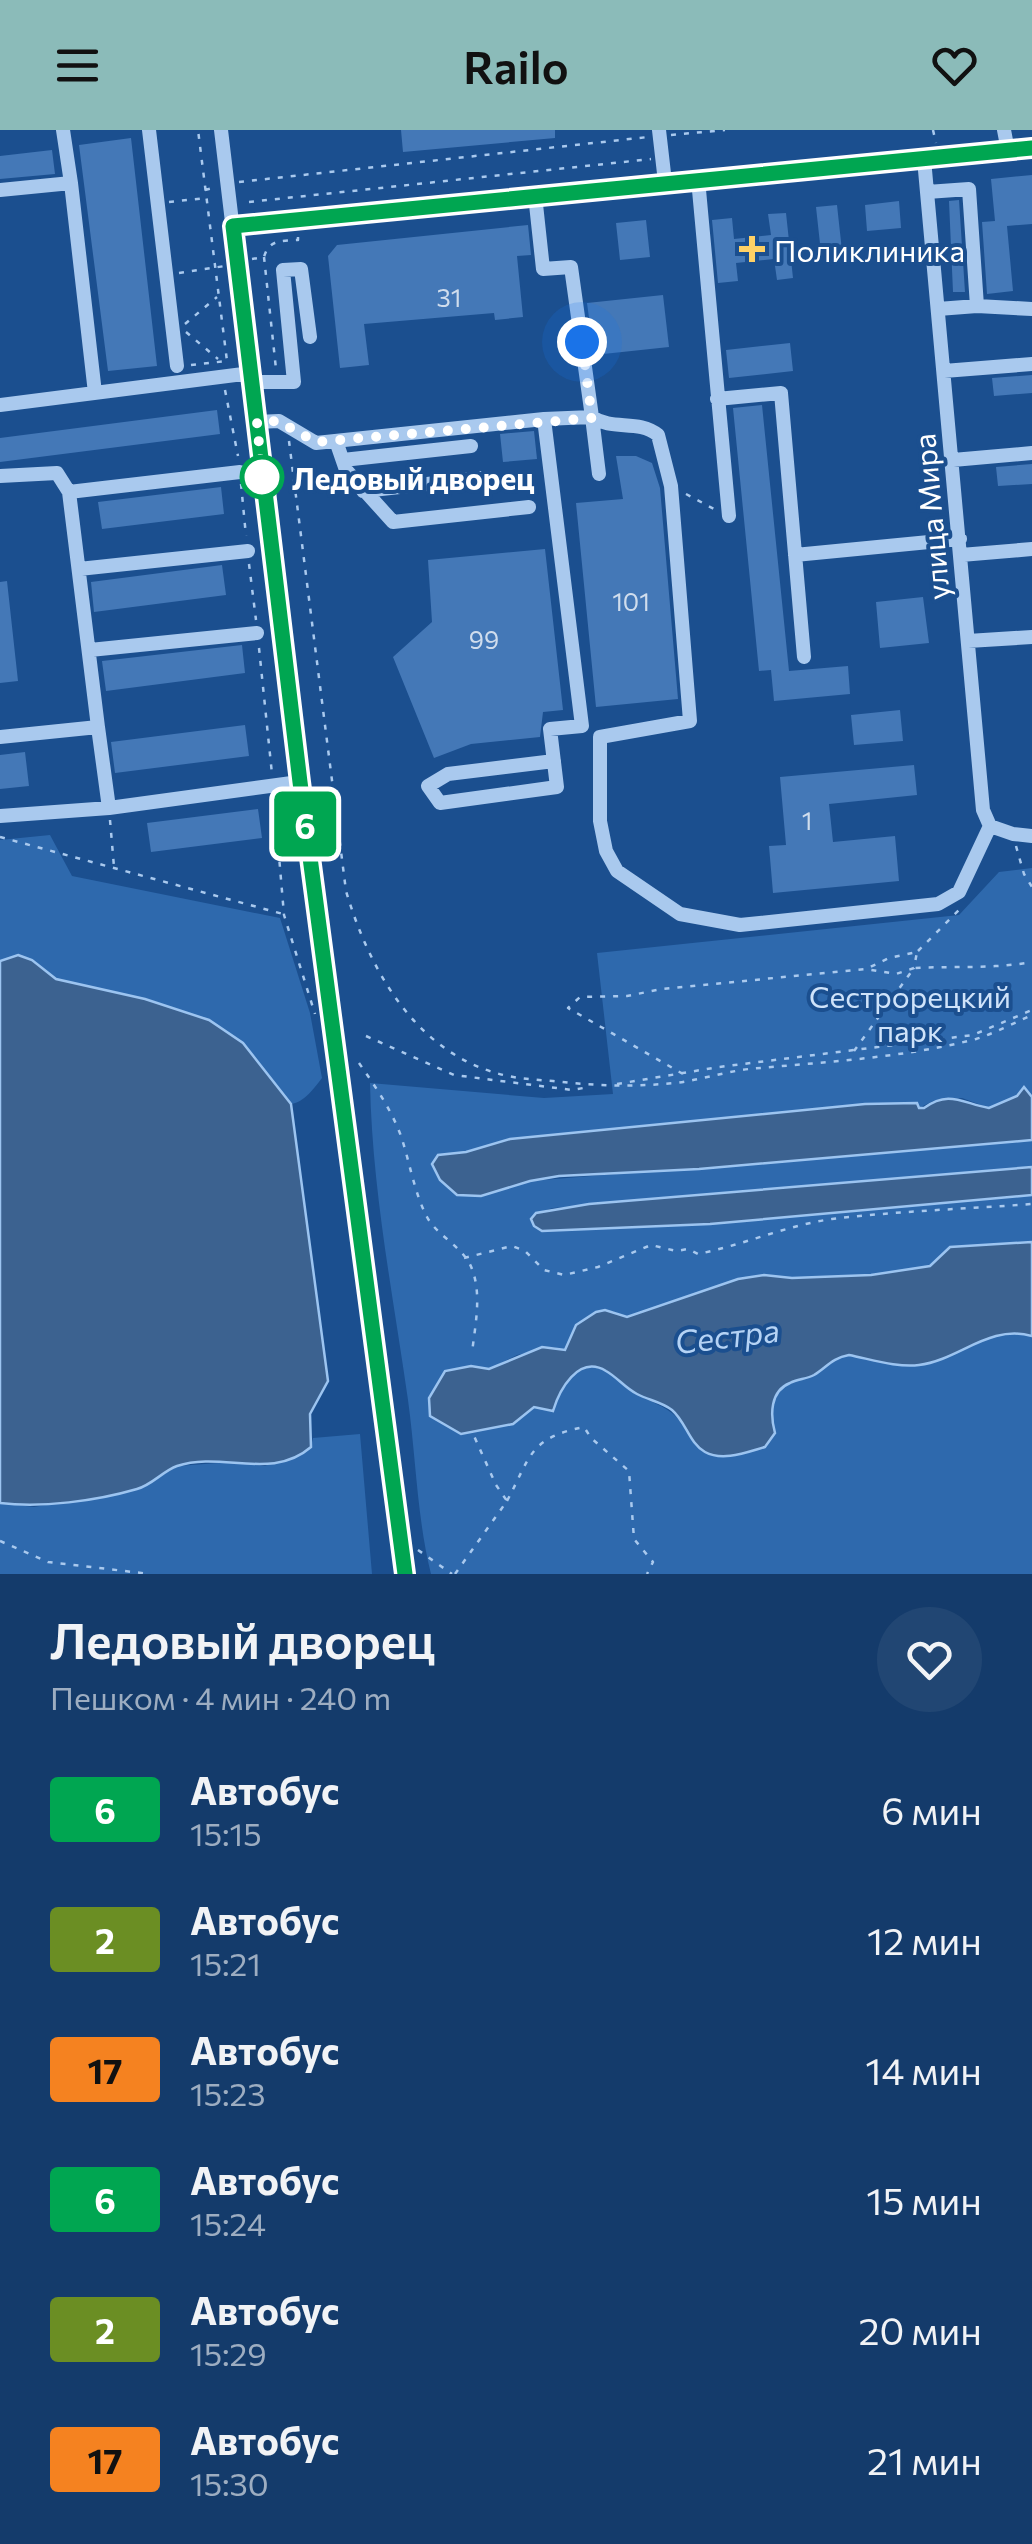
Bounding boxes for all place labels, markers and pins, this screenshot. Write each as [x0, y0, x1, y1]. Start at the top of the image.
place label: Поликлиника [774, 231, 965, 268]
marker: Поликлиника [739, 236, 765, 262]
marker: Ледовый дворец [241, 456, 283, 498]
place label: Ледовый дворец [292, 459, 535, 496]

